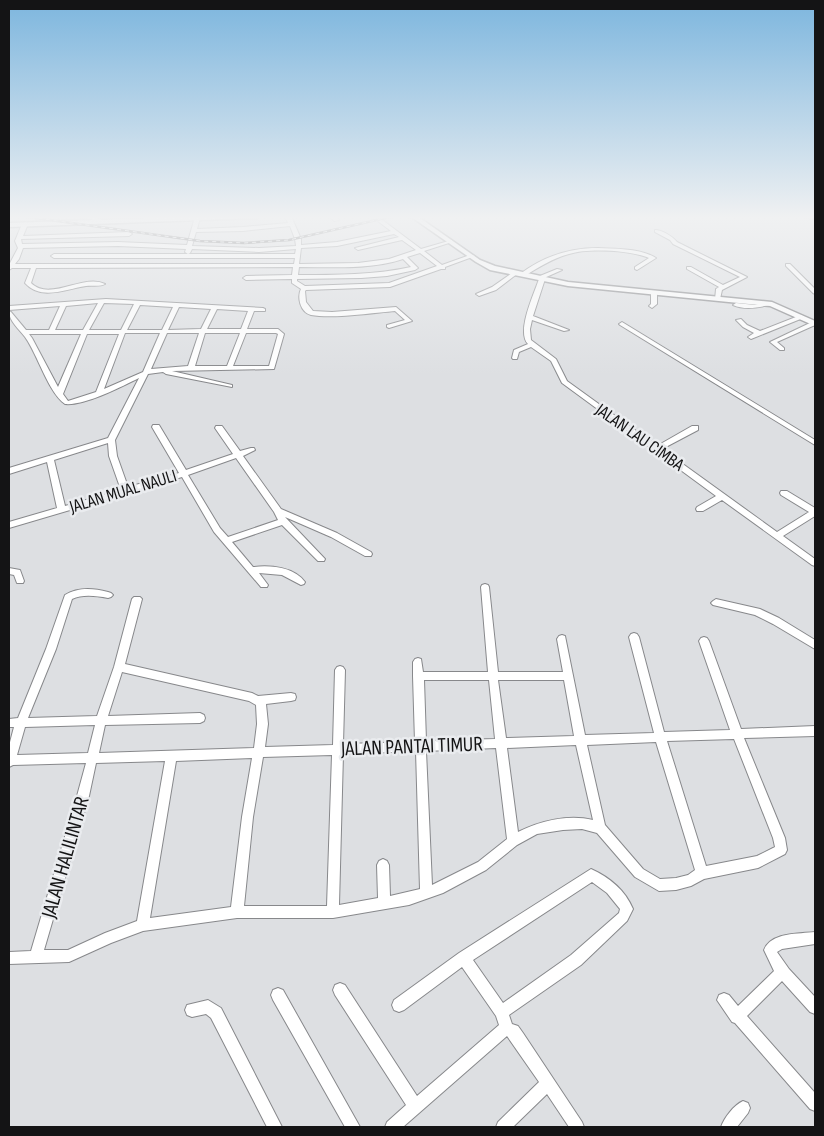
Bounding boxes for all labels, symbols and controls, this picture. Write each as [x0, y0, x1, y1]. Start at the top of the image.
street label: JALAN LAU CIMBA [591, 399, 688, 476]
street label: JALAN MUAL NAULI [66, 465, 179, 518]
street label: JALAN PANTAI TIMUR [340, 732, 484, 762]
street label: JALAN HALILINTAR [36, 793, 95, 922]

